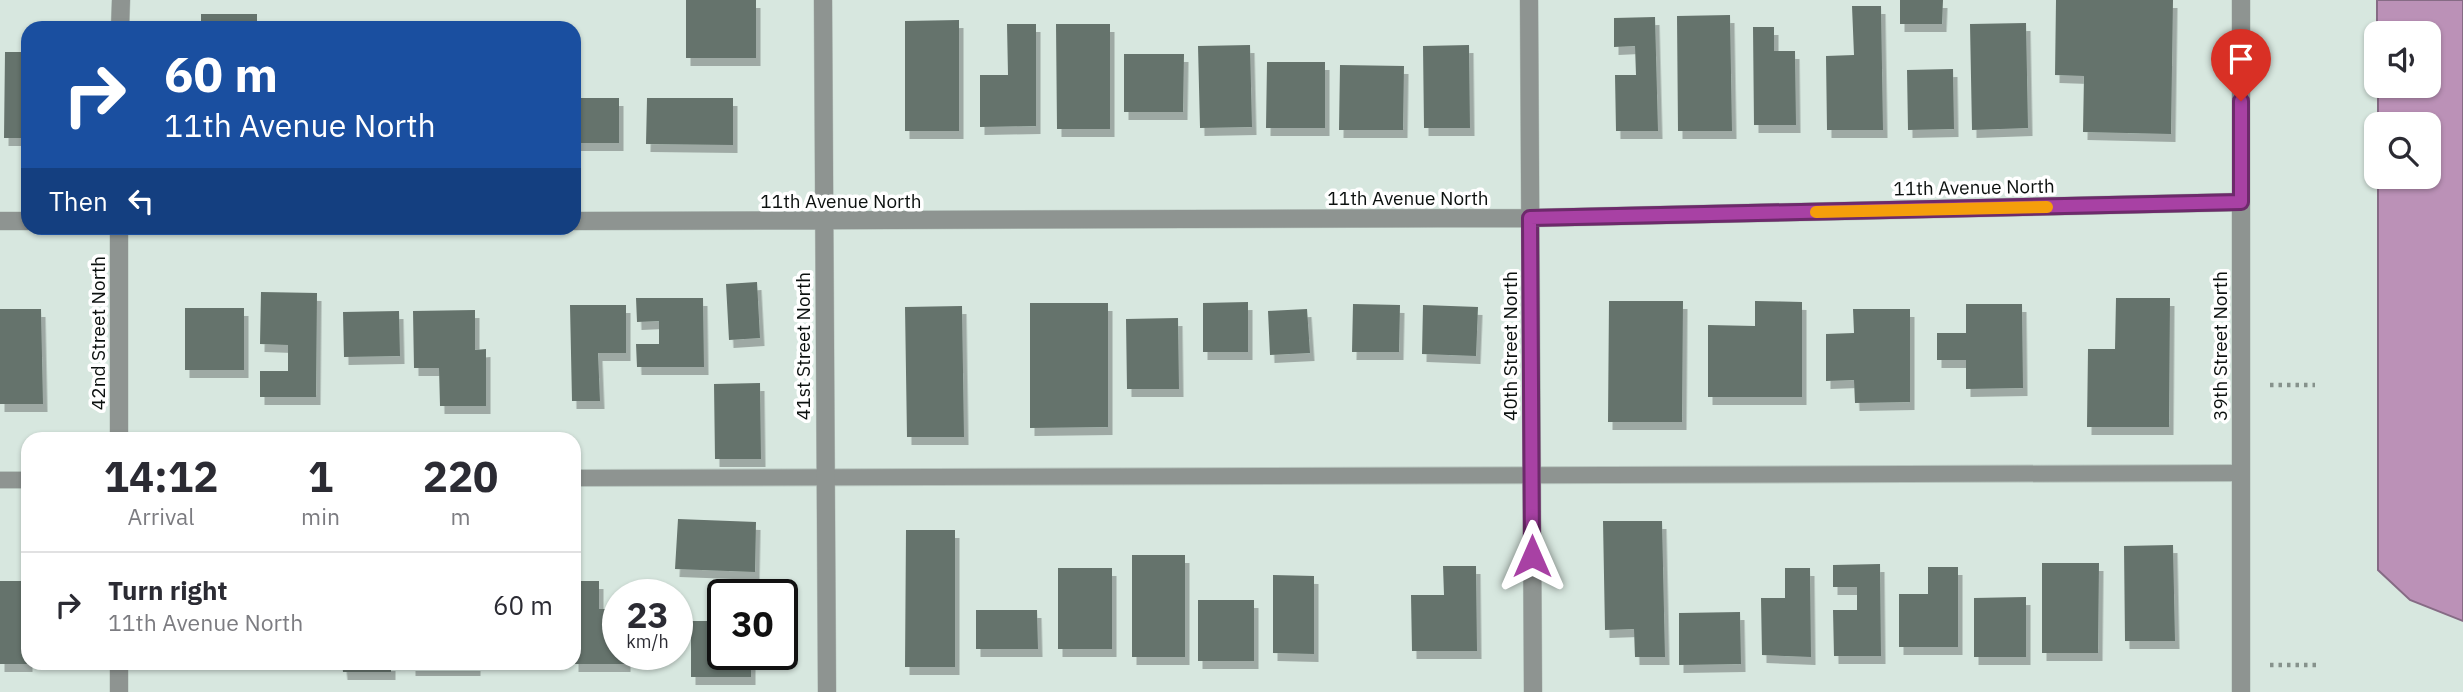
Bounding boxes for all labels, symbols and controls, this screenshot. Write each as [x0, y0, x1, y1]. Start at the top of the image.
map controls [2364, 21, 2441, 189]
button: sound [2364, 21, 2441, 98]
pin [2211, 29, 2271, 101]
icon: arrive [2222, 40, 2260, 78]
text: 60 m [164, 42, 278, 105]
icon: right [49, 49, 140, 140]
text: 11th Avenue North [164, 104, 436, 146]
button: search [2364, 112, 2441, 189]
street label: 11th Avenue North [1893, 174, 2055, 200]
icon: left [122, 182, 160, 220]
text: Then [49, 184, 108, 218]
street label: 11th Avenue North [1327, 186, 1489, 210]
street label: 11th Avenue North [760, 189, 922, 213]
street label: 42nd Street North [86, 256, 110, 410]
street label: 40th Street North [1498, 271, 1522, 421]
street label: 39th Street North [2208, 271, 2232, 421]
street label: 41st Street North [791, 272, 815, 420]
text: 14:12 [104, 449, 218, 504]
text: 1 [308, 449, 333, 504]
text: 220 [423, 449, 498, 504]
text: Arrival [128, 501, 195, 531]
text: min [301, 501, 340, 531]
text: m [450, 501, 471, 531]
position arrow [1495, 519, 1569, 593]
text: Turn right [108, 573, 227, 607]
speed limit sign: 30 [707, 579, 798, 670]
icon: right [49, 586, 87, 624]
text: 60 m [493, 588, 553, 622]
text: 23 [626, 592, 669, 638]
text: 11th Avenue North [108, 607, 303, 637]
text: km/h [626, 630, 669, 653]

